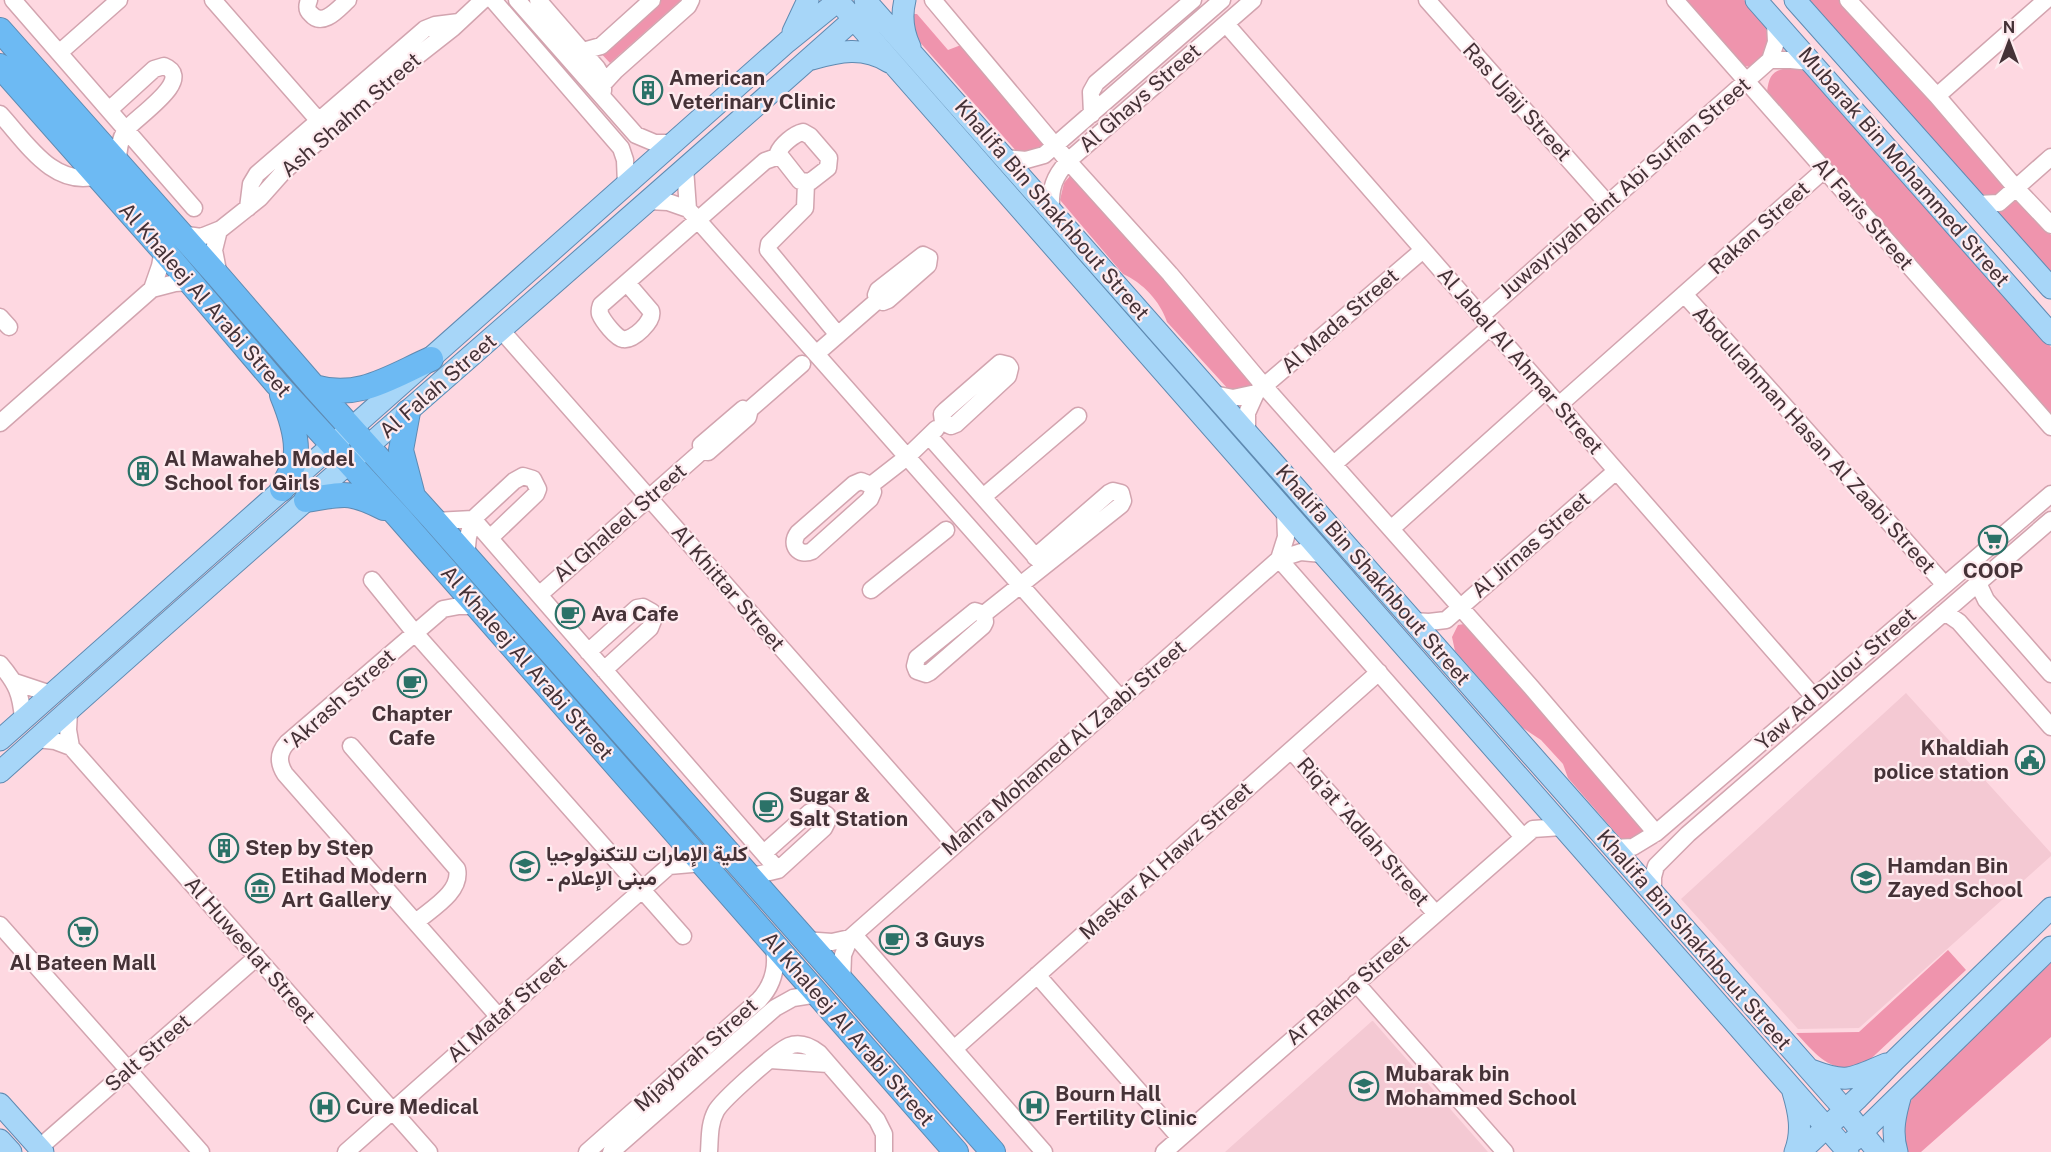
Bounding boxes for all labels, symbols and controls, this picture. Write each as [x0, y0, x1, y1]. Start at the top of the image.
north arrow [1979, 12, 2039, 72]
text: N [2003, 18, 2015, 37]
street label: Al Ghays Street [1074, 38, 1206, 157]
street label: Ras Ujaij Street [1458, 38, 1577, 166]
street label: Mubarak Bin Mohammed Street [1794, 42, 2015, 292]
street label: Ash Shahm Street [276, 47, 426, 182]
place label: American Veterinary Clinic [669, 65, 836, 114]
street label: Juwayriyah Bint Abi Sufian Street [1494, 72, 1755, 303]
building icon: American Veterinary Clinic [632, 74, 664, 106]
street label: Khalifa Bin Shakhbout Street [950, 94, 1155, 325]
street label: Al Faris Street [1808, 152, 1919, 275]
street label: Rakan Street [1703, 176, 1814, 280]
street label: Al Khaleej Al Arabi Street [114, 197, 297, 402]
street label: Al Jabal Al Ahmar Street [1432, 262, 1608, 459]
street label: Al Mada Street [1276, 263, 1403, 378]
street label: Abdulrahman Hasan Al Zaabi Street [1688, 301, 1941, 579]
street label: Al Falah Street [374, 328, 501, 443]
place label: Al Mawaheb Model School for Girls [164, 446, 355, 495]
building icon: Al Mawaheb Model School for Girls [127, 455, 159, 487]
street label: Al Ghaleel Street [548, 458, 691, 587]
street label: Khalifa Bin Shakhbout Street [1271, 459, 1476, 690]
street label: Al Jirnas Street [1466, 486, 1595, 603]
street label: Al Khittar Street [667, 519, 790, 656]
supermarket icon: COOP [1977, 524, 2009, 556]
place label: COOP [1963, 558, 2024, 583]
street label: Al Khaleej Al Arabi Street [436, 560, 619, 765]
cafe icon: Ava Cafe [554, 598, 586, 630]
place label: Ava Cafe [591, 601, 679, 626]
street label: Yaw Ad Dulou' Street [1750, 602, 1921, 755]
street label: Mahra Mohamed Al Zaabi Street [936, 635, 1191, 861]
street label: 'Akrash Street [279, 643, 400, 756]
cafe icon: Chapter Cafe [396, 667, 428, 699]
place label: Chapter Cafe [372, 701, 453, 750]
place label: Khaldiah police station [1873, 735, 2009, 784]
public building icon: Khaldiah police station [2014, 744, 2046, 776]
street label: Riq'at 'Adlah Street [1292, 752, 1435, 911]
street label: Maskar Al Hawz Street [1074, 777, 1257, 945]
place label: Sugar & Salt Station [789, 782, 908, 831]
cafe icon: Sugar & Salt Station [752, 791, 784, 823]
street label: Khalifa Bin Shakhbout Street [1592, 824, 1797, 1055]
building icon: Step by Step [208, 832, 240, 864]
place label: Step by Step [245, 835, 374, 860]
place label: كلية الإمارات للتكنولوجيا - مبنى الإعلام [546, 841, 748, 892]
school or university icon: كلية الإمارات للتكنولوجيا - مبنى الإعلام [509, 850, 541, 882]
place label: Hamdan Bin Zayed School [1887, 853, 2023, 902]
school or university icon: Hamdan Bin Zayed School [1850, 862, 1882, 894]
place label: Etihad Modern Art Gallery [281, 863, 427, 912]
street label: Al Huweelat Street [180, 871, 321, 1028]
museum icon: Etihad Modern Art Gallery [244, 872, 276, 904]
supermarket icon: Al Bateen Mall [67, 916, 99, 948]
cafe icon: 3 Guys [878, 924, 910, 956]
street label: Al Khaleej Al Arabi Street [757, 926, 940, 1131]
place label: 3 Guys [915, 927, 985, 952]
street label: Ar Rakha Street [1281, 929, 1415, 1050]
place label: Al Bateen Mall [9, 950, 157, 975]
street label: Al Mataf Street [442, 950, 572, 1067]
street label: Mjaybrah Street [629, 993, 762, 1116]
street label: Salt Street [100, 1008, 196, 1097]
place label: Mubarak bin Mohammed School [1385, 1061, 1577, 1110]
school or university icon: Mubarak bin Mohammed School [1348, 1070, 1380, 1102]
place label: Bourn Hall Fertility Clinic [1055, 1081, 1197, 1130]
hospital icon: Bourn Hall Fertility Clinic [1018, 1090, 1050, 1122]
hospital icon: Cure Medical [309, 1091, 341, 1123]
place label: Cure Medical [346, 1094, 479, 1119]

